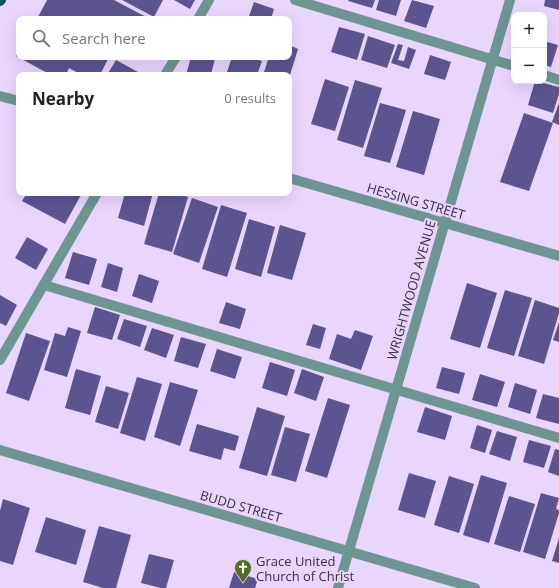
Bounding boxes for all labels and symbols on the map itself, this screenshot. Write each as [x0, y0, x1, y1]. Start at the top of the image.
street label: HESSING STREET [365, 178, 468, 224]
street label: WRIGHTWOOD AVENUE [382, 218, 440, 362]
street label: BUDD STREET [198, 486, 285, 526]
place label: Grace United Church of Christ [256, 552, 355, 585]
church icon: Grace United Church of Christ [233, 558, 253, 583]

